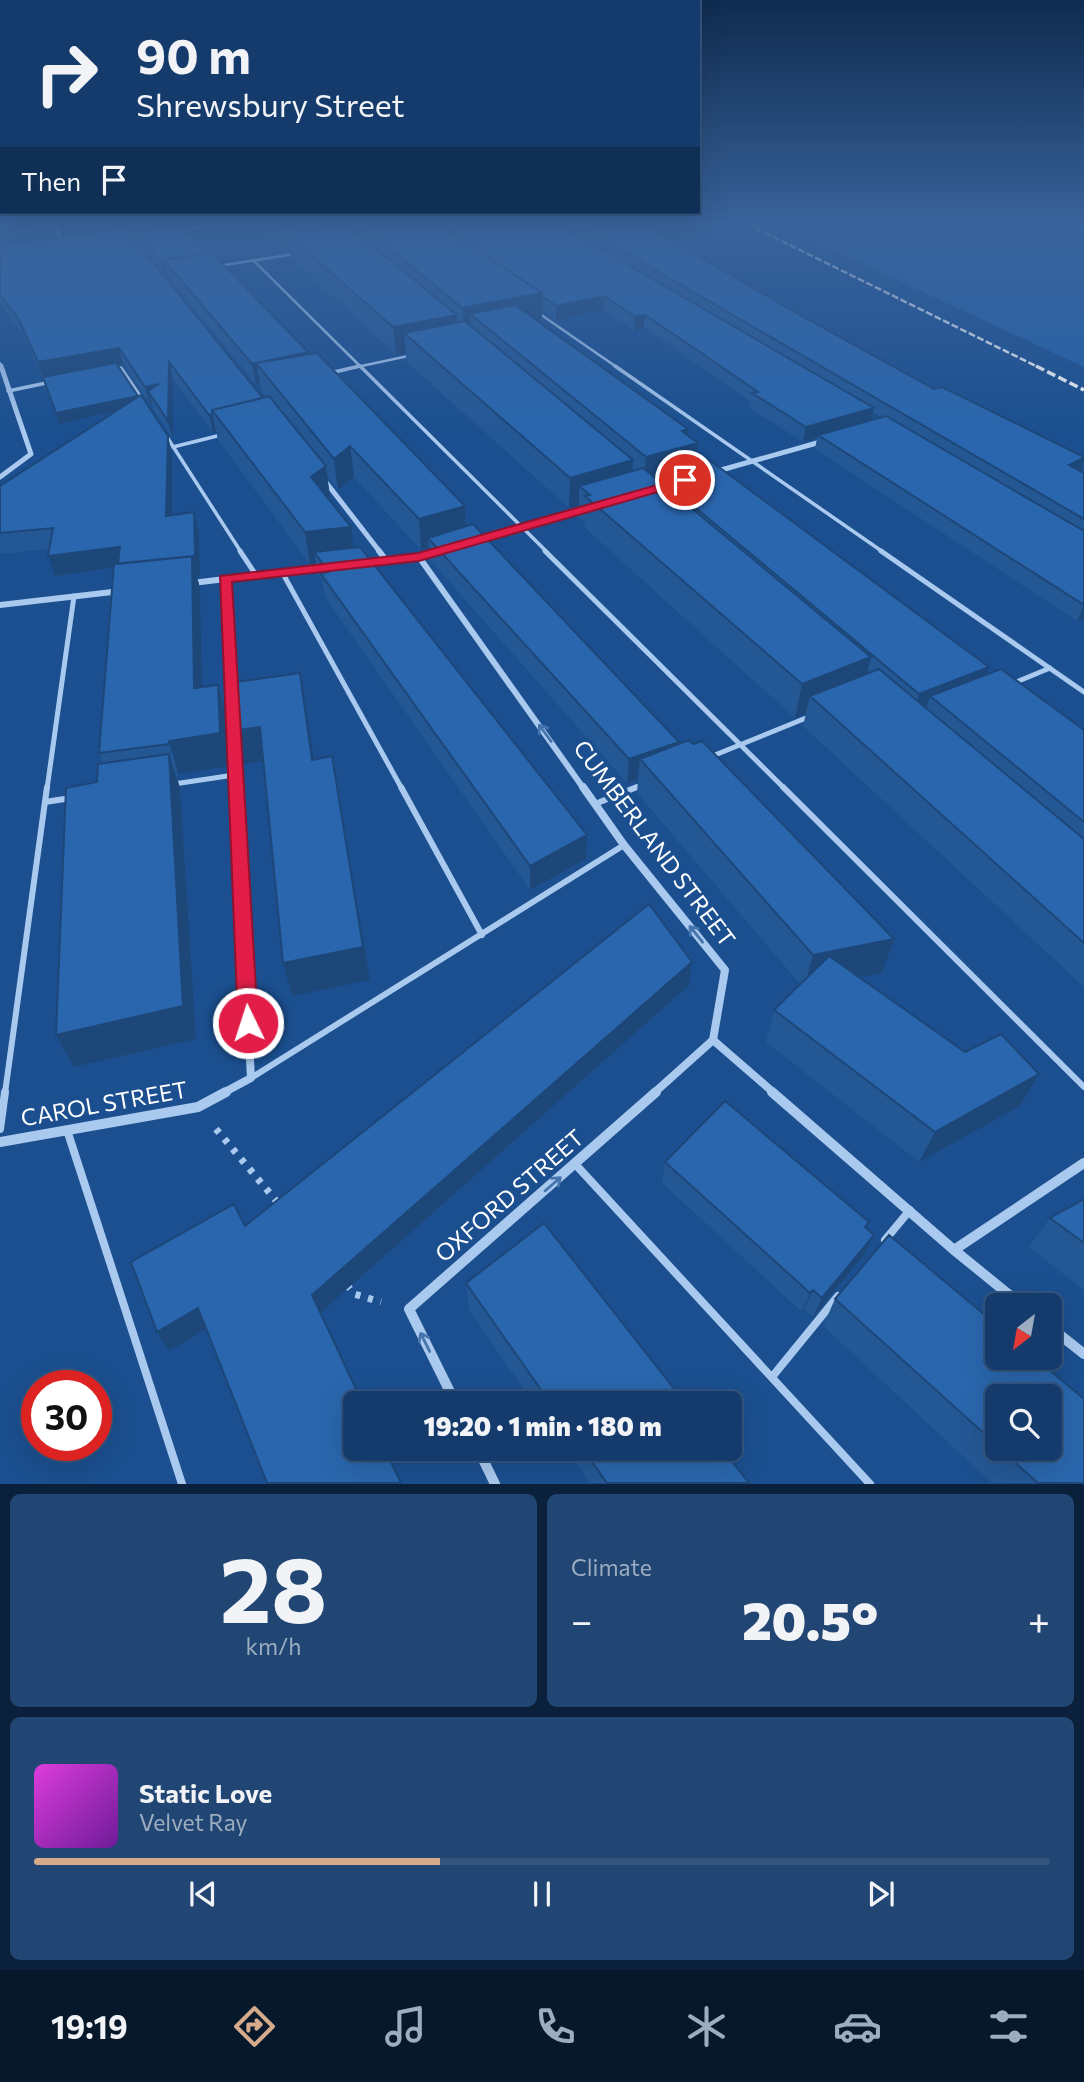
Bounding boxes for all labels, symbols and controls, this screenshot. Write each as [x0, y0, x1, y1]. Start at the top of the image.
text: 90 m [136, 24, 251, 84]
icon: right [21, 28, 112, 119]
text: Shrewsbury Street [136, 84, 405, 124]
icon: arrive [95, 161, 133, 199]
text: Then [21, 165, 81, 196]
pin [655, 450, 715, 510]
icon: arrive [666, 461, 704, 499]
one-way arrow [538, 724, 552, 743]
street label: CUMBERLAND STREET [568, 734, 742, 952]
one-way arrow [689, 926, 704, 944]
position arrow [211, 986, 285, 1060]
street label: CAROL STREET [19, 1075, 190, 1131]
street label: OXFORD STREET [429, 1123, 589, 1267]
one-way arrow [544, 1177, 562, 1193]
north arrow [985, 1293, 1062, 1370]
map controls [985, 1293, 1062, 1461]
one-way arrow [418, 1332, 432, 1353]
speed limit sign: 30 [21, 1370, 112, 1461]
button: search [985, 1384, 1062, 1461]
text: 19:20 · 1 min · 180 m [423, 1410, 662, 1441]
text: 28 [220, 1530, 327, 1642]
text: Climate [571, 1553, 652, 1581]
text: 20.5° [742, 1587, 878, 1651]
text: − [571, 1596, 593, 1643]
text: + [1028, 1596, 1050, 1643]
text: km/h [246, 1632, 301, 1660]
text: Static Love [139, 1777, 272, 1808]
text: Velvet Ray [139, 1808, 247, 1836]
icon: previous [184, 1875, 222, 1913]
icon: pause [523, 1875, 561, 1913]
icon: next [862, 1875, 900, 1913]
icon: directions [230, 2002, 279, 2051]
icon: music [381, 2002, 430, 2051]
icon: phone [531, 2002, 580, 2051]
icon: climate [682, 2002, 731, 2051]
icon: car [833, 2002, 882, 2051]
icon: filters [984, 2002, 1033, 2051]
text: 19:19 [51, 2006, 128, 2046]

